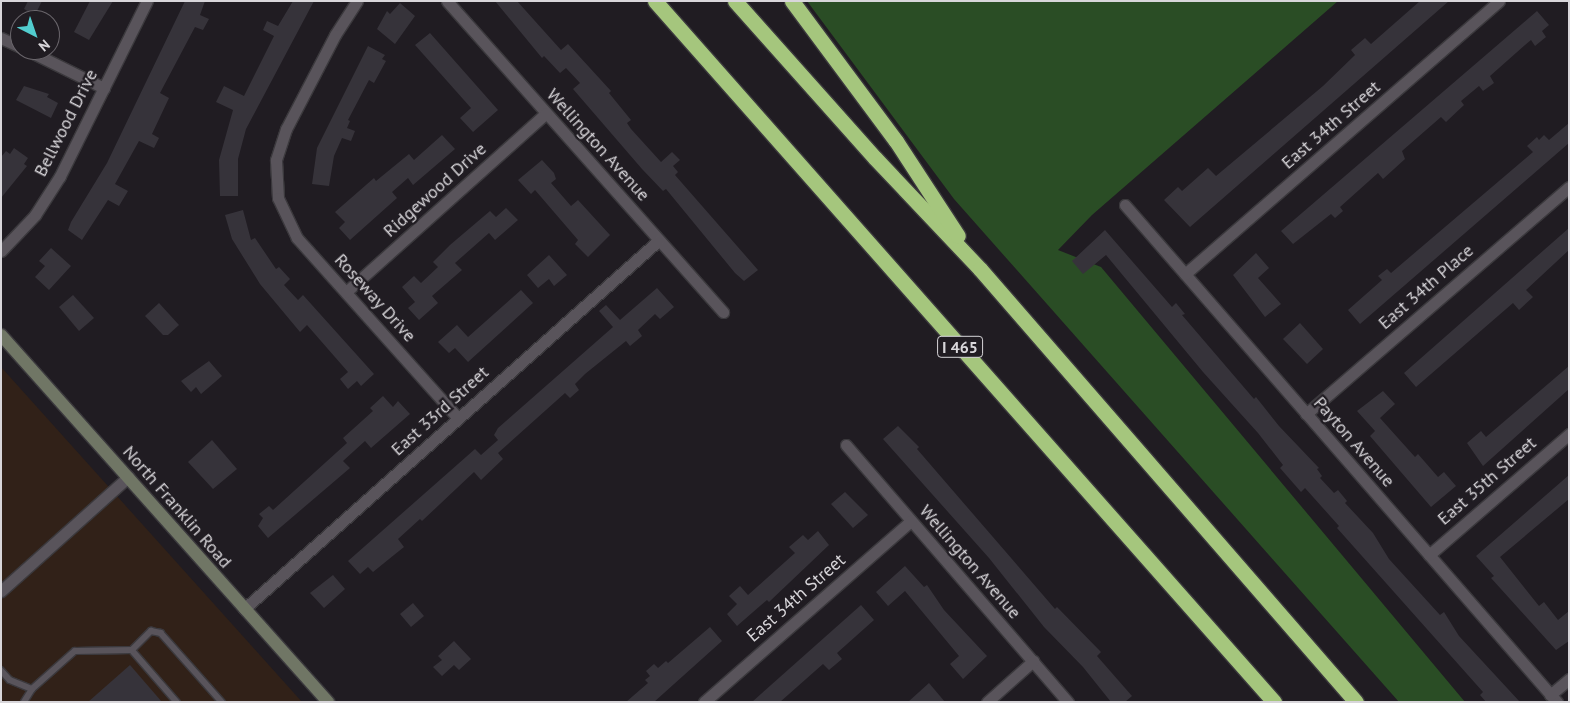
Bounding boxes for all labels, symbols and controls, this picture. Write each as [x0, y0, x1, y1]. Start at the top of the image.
north arrow [10, 10, 60, 60]
text: N [35, 36, 54, 55]
street label: Bellwood Drive [30, 66, 102, 180]
street label: East 34th Street [1277, 76, 1385, 174]
street label: Wellington Avenue [542, 84, 654, 206]
street label: Ridgewood Drive [379, 138, 491, 242]
street label: East 34th Place [1374, 240, 1478, 334]
street label: Roseway Drive [330, 249, 420, 347]
road number: I 465 [936, 334, 984, 361]
street label: East 33rd Street [387, 362, 493, 460]
street label: Payton Avenue [1309, 392, 1399, 492]
street label: East 35th Street [1433, 432, 1541, 530]
street label: North Franklin Road [118, 441, 236, 573]
street label: Wellington Avenue [914, 500, 1026, 624]
street label: East 34th Street [742, 549, 850, 647]

